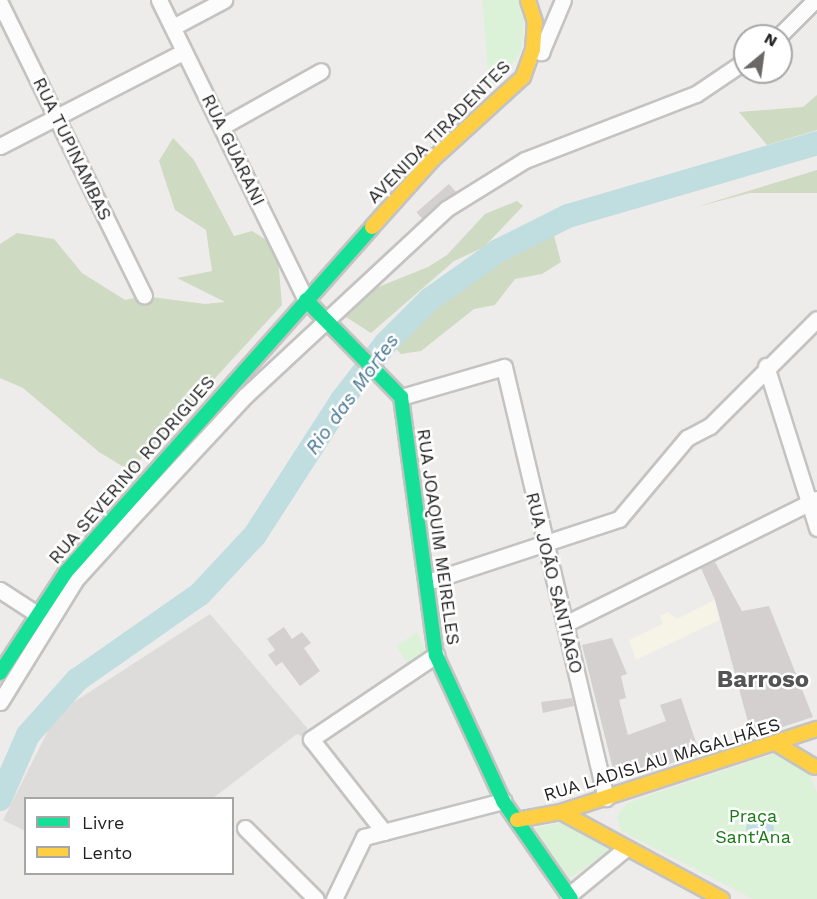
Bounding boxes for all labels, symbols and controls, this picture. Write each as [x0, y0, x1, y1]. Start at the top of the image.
north arrow [733, 24, 793, 84]
text: N [761, 28, 781, 51]
street label: AVENIDA TIRADENTES [363, 56, 515, 208]
street label: RUA TUPINAMBAS [28, 73, 116, 225]
street label: RUA GUARANI [197, 90, 269, 210]
water label: Rio das Mortes [300, 329, 404, 459]
street label: RUA SEVERINO RODRIGUES [44, 371, 220, 569]
street label: RUA JOAQUIM MEIRELES [412, 427, 464, 647]
street label: RUA JOÃO SANTIAGO [521, 490, 587, 676]
district label: Barroso [717, 666, 809, 694]
street label: RUA LADISLAU MAGALHÃES [541, 714, 783, 806]
legend [24, 797, 234, 875]
park label: Praça Sant'Ana [715, 806, 791, 848]
text: Livre [82, 812, 124, 833]
text: Lento [82, 842, 132, 863]

